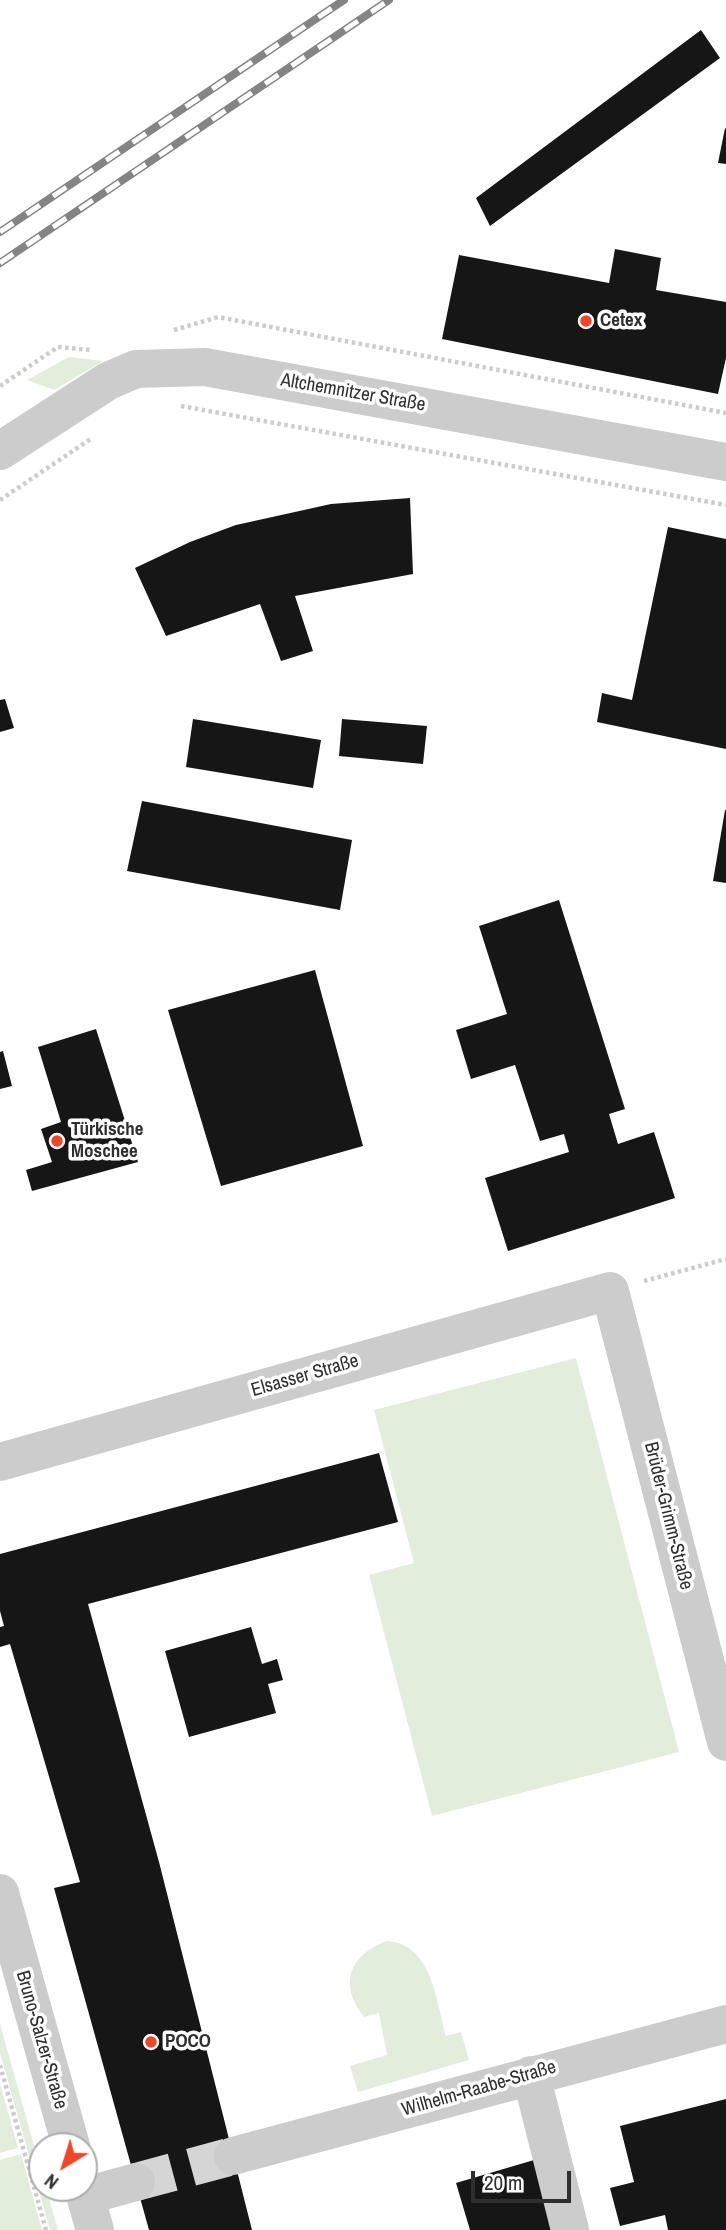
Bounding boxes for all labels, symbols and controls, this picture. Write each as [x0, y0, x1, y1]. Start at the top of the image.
place label: Cetex [600, 310, 642, 332]
marker: Cetex [578, 313, 594, 329]
street label: Altchemnitzer Straße [279, 369, 427, 417]
place label: Türkische Moschee [71, 1119, 143, 1163]
marker: Türkische Moschee [49, 1133, 65, 1149]
street label: Elsasser Straße [249, 1350, 361, 1402]
street label: Brüder-Grimm-Straße [639, 1440, 697, 1592]
street label: Bruno-Salzer-Straße [10, 1968, 72, 2112]
place label: POCO [165, 2031, 211, 2053]
marker: POCO [143, 2034, 159, 2050]
street label: Wilhelm-Raabe-Straße [399, 2056, 559, 2122]
north arrow [28, 2132, 98, 2202]
scale bar [474, 2156, 574, 2200]
text: N [39, 2168, 64, 2196]
text: 20 m [484, 2168, 522, 2197]

